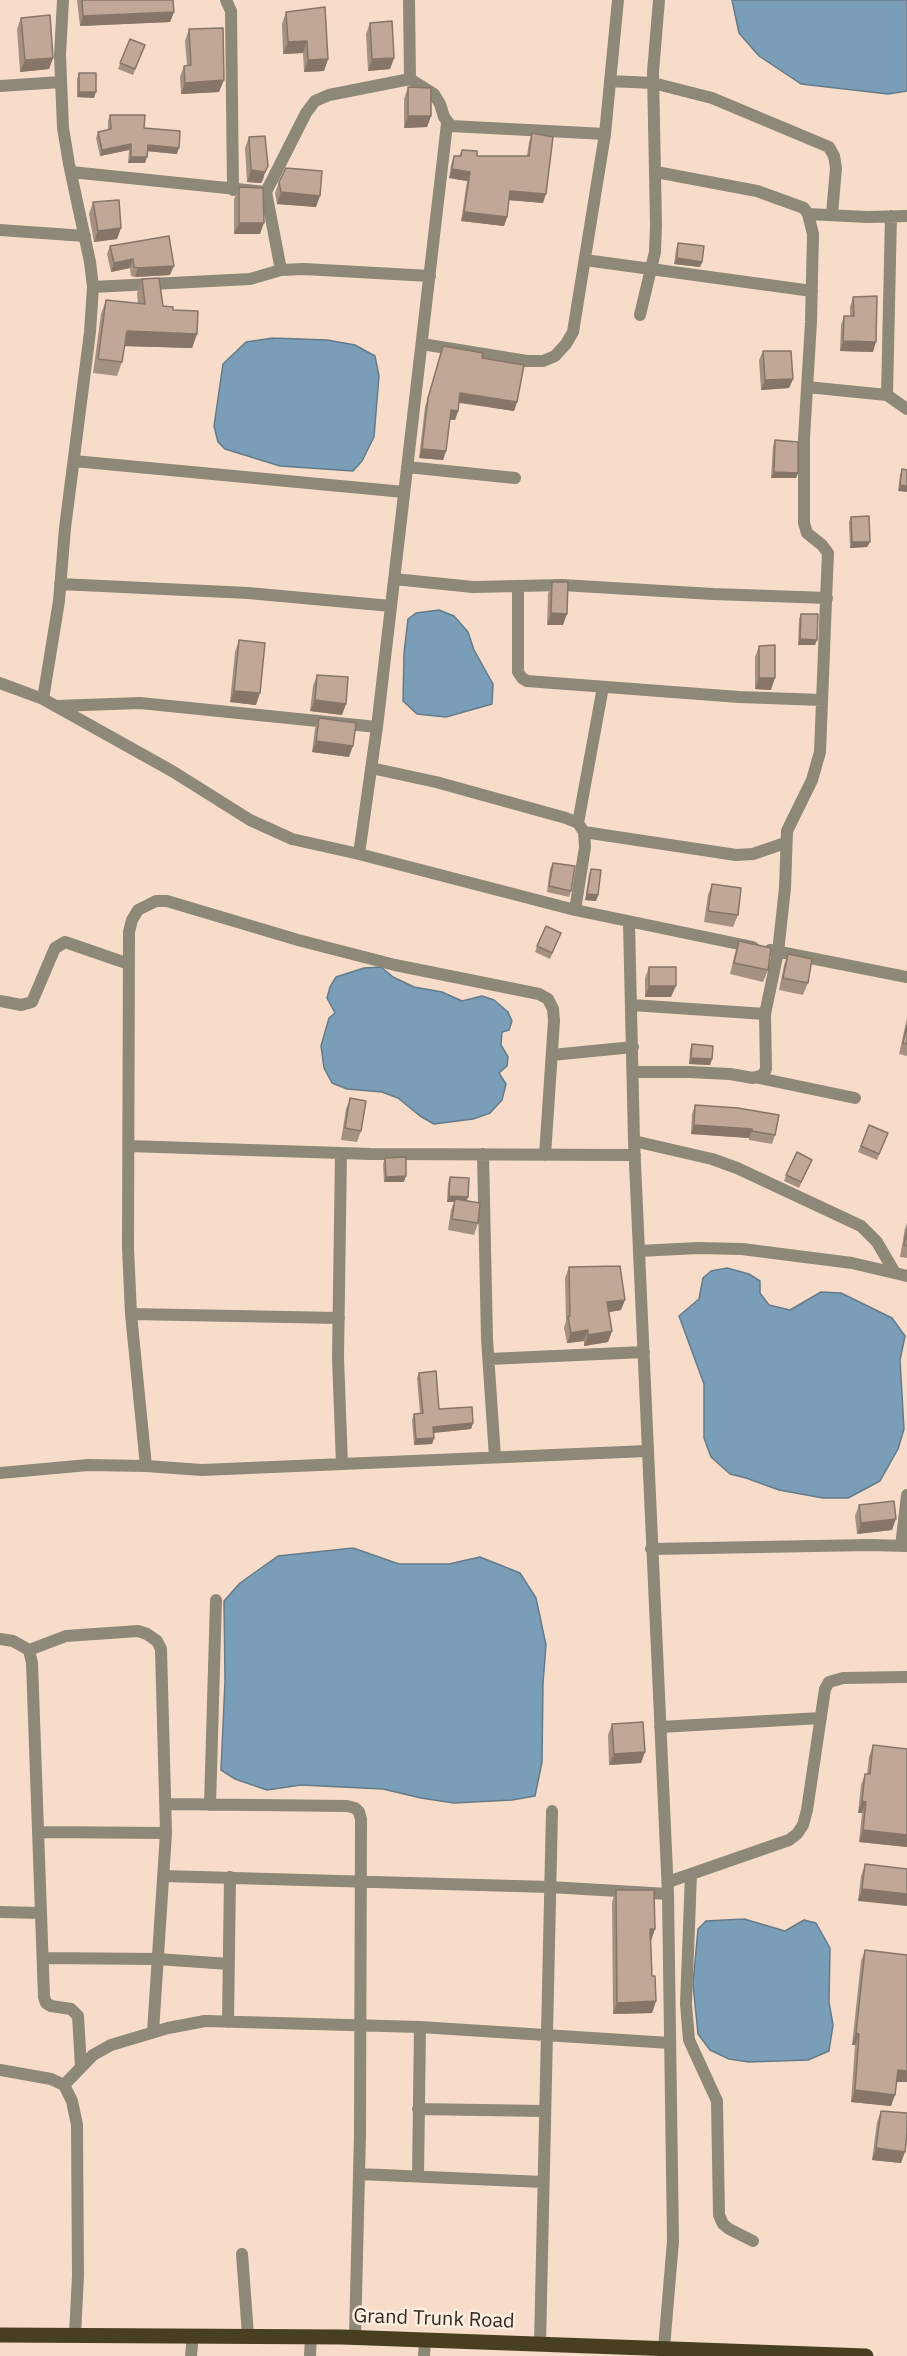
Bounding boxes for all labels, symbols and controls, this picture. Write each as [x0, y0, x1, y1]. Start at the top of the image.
street label: Grand Trunk Road [353, 2304, 515, 2334]

